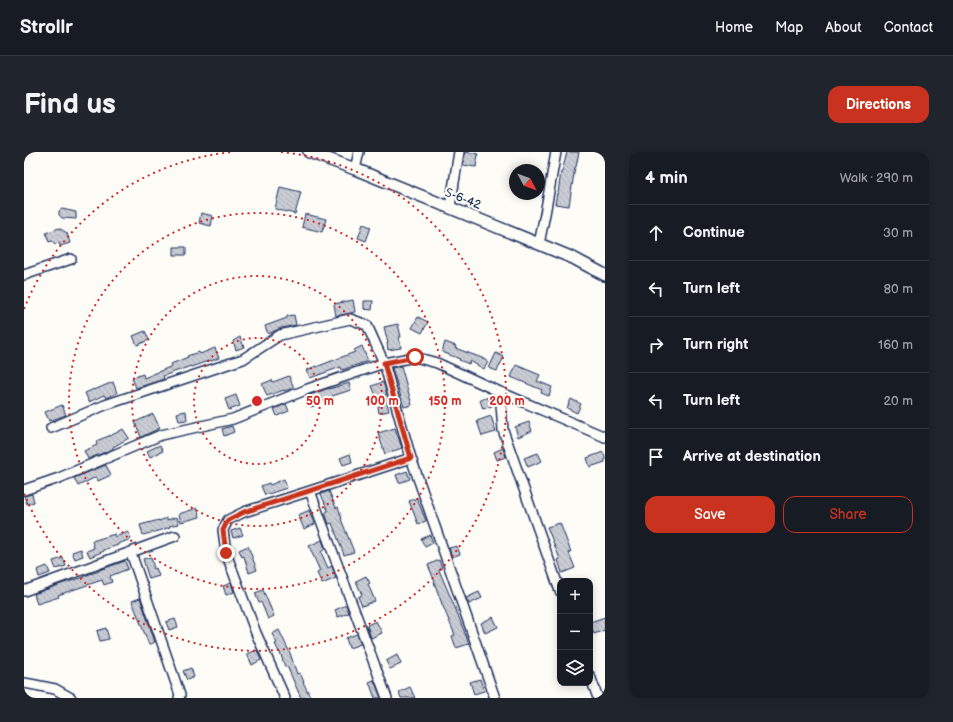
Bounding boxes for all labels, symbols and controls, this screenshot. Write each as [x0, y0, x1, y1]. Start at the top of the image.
text: Strollr [20, 16, 73, 39]
text: Home [715, 19, 753, 36]
text: Map [775, 19, 803, 36]
text: About [825, 19, 862, 36]
text: Contact [884, 19, 933, 36]
button: Directions [828, 86, 929, 123]
text: Find us [24, 88, 116, 121]
north arrow [509, 164, 545, 200]
text: 4 min [645, 168, 688, 188]
text: Walk · 290 m [840, 170, 913, 186]
street label: Տ-6-42 [443, 185, 483, 213]
icon: ahead [645, 222, 667, 244]
text: Continue [683, 223, 745, 242]
text: 30 m [883, 225, 913, 241]
icon: left [645, 278, 667, 300]
text: Turn left [683, 279, 740, 298]
text: 80 m [884, 281, 913, 297]
icon: right [645, 334, 667, 356]
text: Turn right [683, 335, 748, 354]
text: 160 m [878, 337, 913, 353]
route start [406, 348, 424, 366]
icon: left [645, 390, 667, 412]
text: Turn left [683, 391, 740, 410]
text: 20 m [883, 393, 913, 409]
centre of rings [250, 394, 264, 408]
text: 50 m [306, 394, 334, 409]
text: 100 m [365, 394, 399, 409]
text: 150 m [429, 394, 461, 409]
text: 200 m [489, 394, 525, 409]
icon: arrive [645, 446, 667, 468]
text: Arrive at destination [683, 447, 821, 466]
button: Save [645, 496, 775, 533]
button: Share [783, 496, 913, 533]
route end [217, 544, 235, 562]
map controls [557, 578, 593, 686]
button: + [557, 578, 593, 614]
button: − [557, 614, 593, 650]
button: layers [557, 650, 593, 686]

